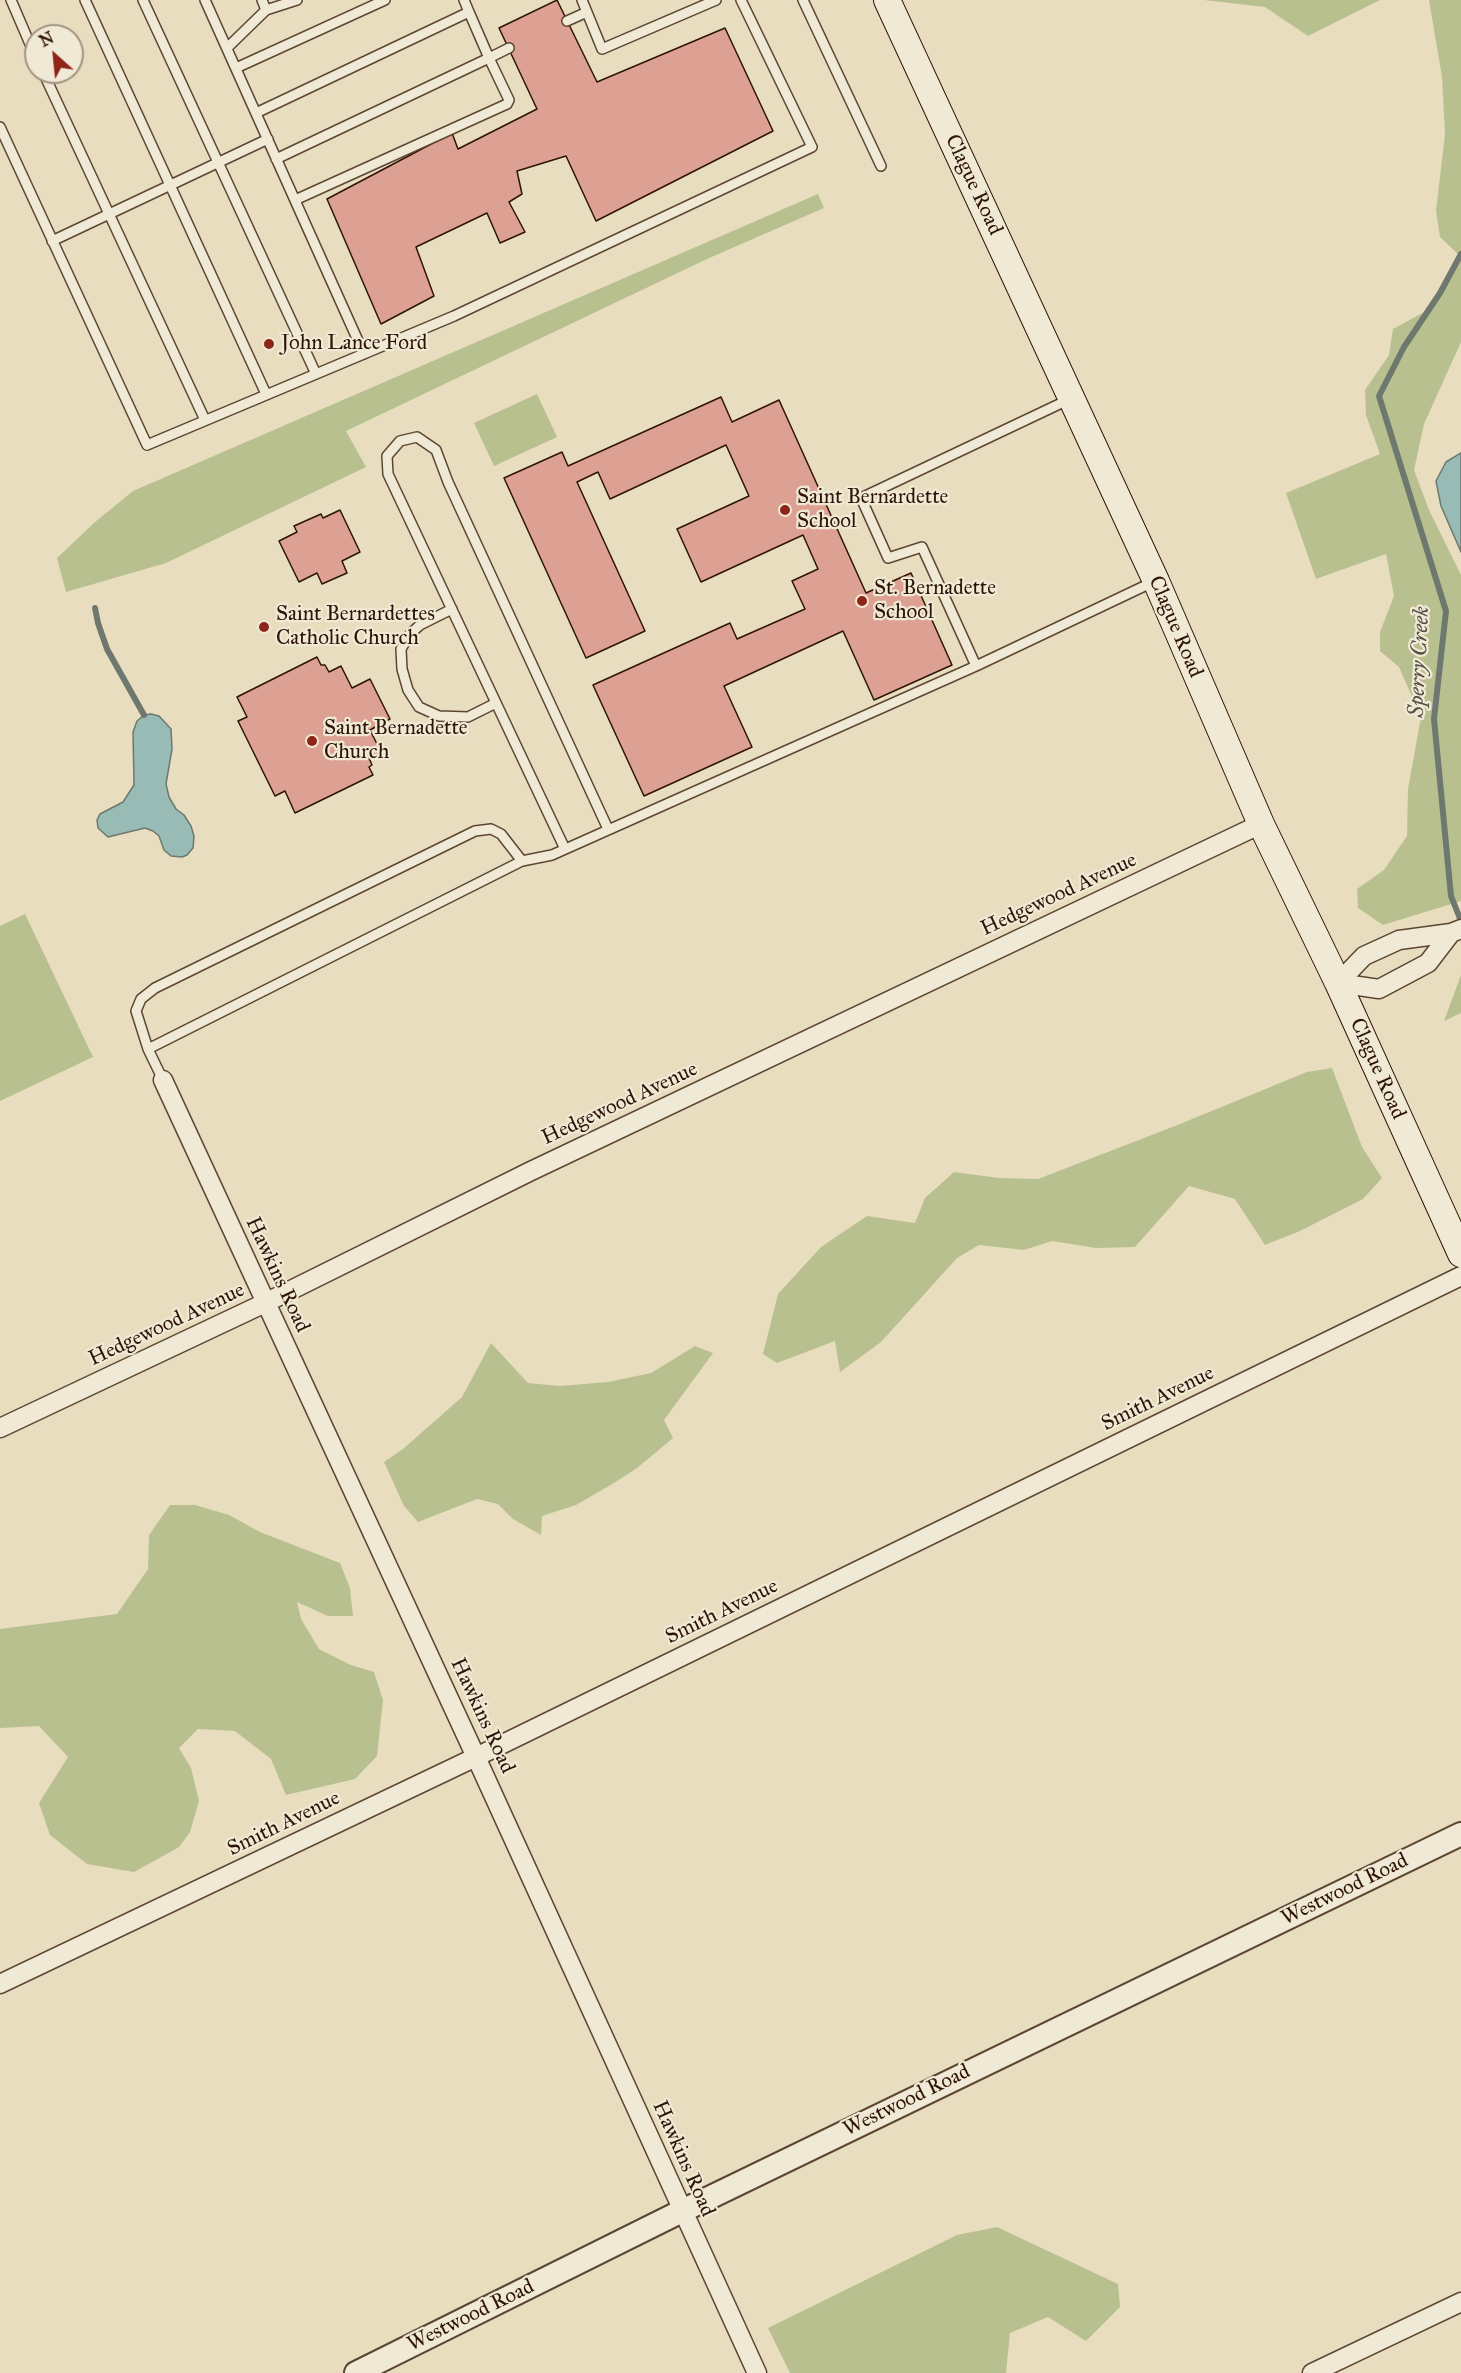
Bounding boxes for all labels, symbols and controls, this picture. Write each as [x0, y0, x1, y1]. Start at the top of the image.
north arrow [24, 24, 84, 84]
text: N [36, 28, 57, 51]
street label: Clague Road [939, 131, 1007, 239]
place label: John Lance Ford [281, 331, 427, 357]
marker: John Lance Ford [262, 337, 276, 351]
place label: Saint Bernardette School [797, 485, 948, 535]
marker: Saint Bernardette School [778, 503, 792, 517]
street label: Clague Road [1142, 572, 1208, 682]
place label: St. Bernadette School [874, 576, 996, 626]
marker: St. Bernadette School [855, 594, 869, 608]
place label: Saint Bernardettes Catholic Church [276, 602, 435, 652]
water label: Sperry Creek [1404, 606, 1436, 718]
marker: Saint Bernardettes Catholic Church [257, 620, 271, 634]
place label: Saint Bernadette Church [324, 716, 468, 766]
marker: Saint Bernadette Church [305, 734, 319, 748]
street label: Hedgewood Avenue [977, 848, 1141, 942]
street label: Clague Road [1344, 1015, 1410, 1123]
street label: Hedgewood Avenue [538, 1057, 702, 1151]
street label: Hawkins Road [239, 1213, 315, 1337]
street label: Hedgewood Avenue [85, 1278, 249, 1372]
street label: Smith Avenue [1098, 1361, 1218, 1437]
street label: Smith Avenue [662, 1574, 782, 1650]
street label: Hawkins Road [444, 1654, 520, 1778]
street label: Smith Avenue [224, 1786, 344, 1862]
street label: Westwood Road [1278, 1848, 1412, 1932]
street label: Westwood Road [840, 2059, 974, 2143]
street label: Hawkins Road [646, 2097, 720, 2221]
street label: Westwood Road [404, 2274, 538, 2358]

